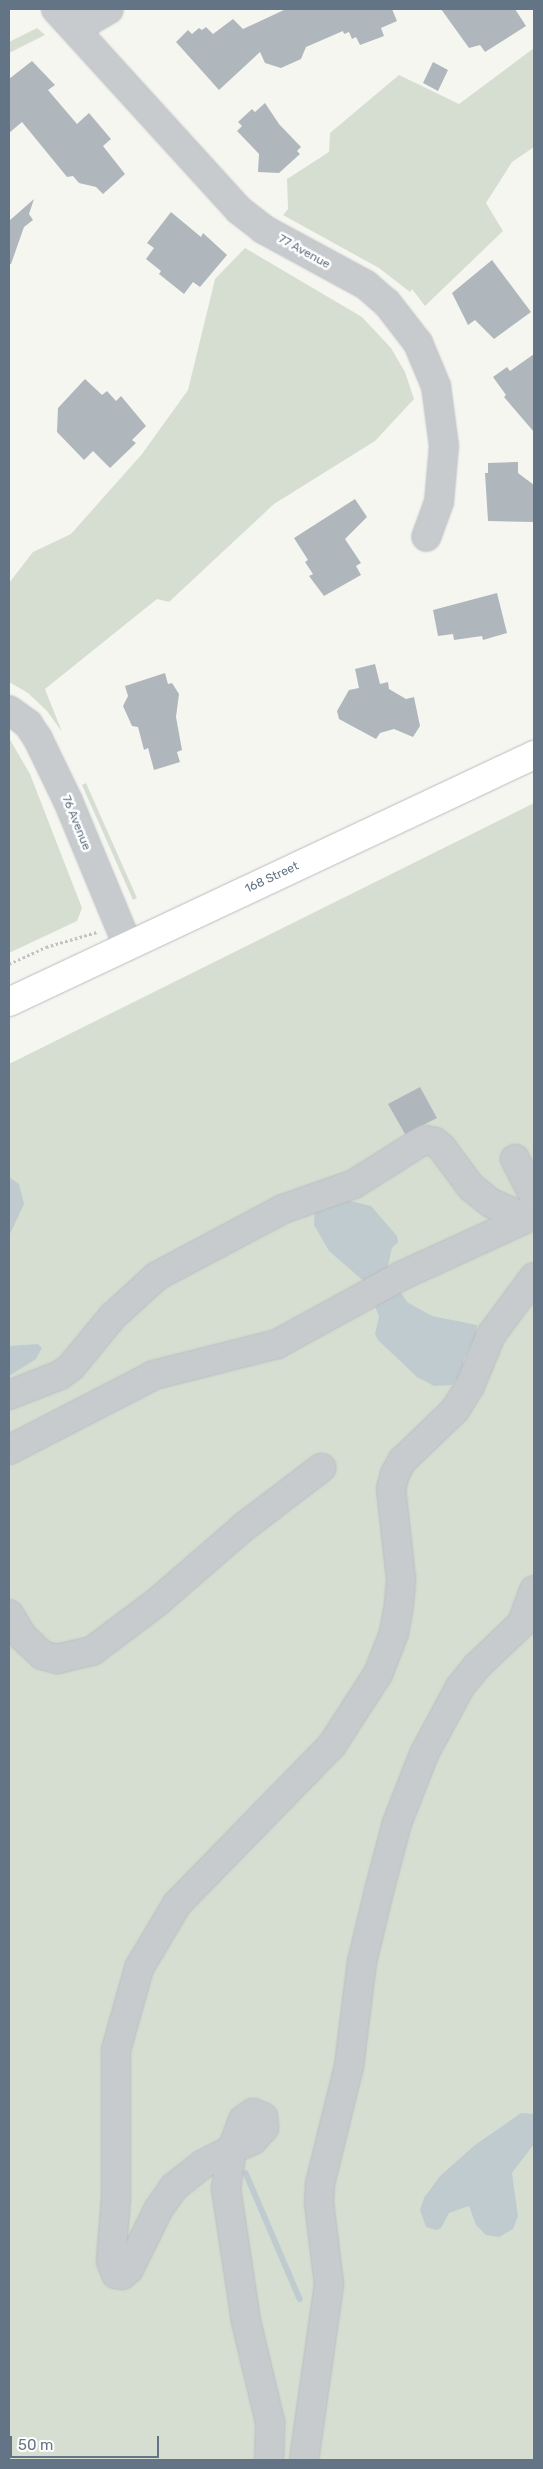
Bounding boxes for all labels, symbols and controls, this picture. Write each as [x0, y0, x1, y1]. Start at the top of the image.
street label: 77 Avenue [275, 232, 333, 272]
street label: 76 Avenue [58, 793, 94, 853]
street label: 168 Street [243, 859, 301, 897]
scale bar [12, 2426, 161, 2458]
text: 50 m [18, 2436, 53, 2454]

